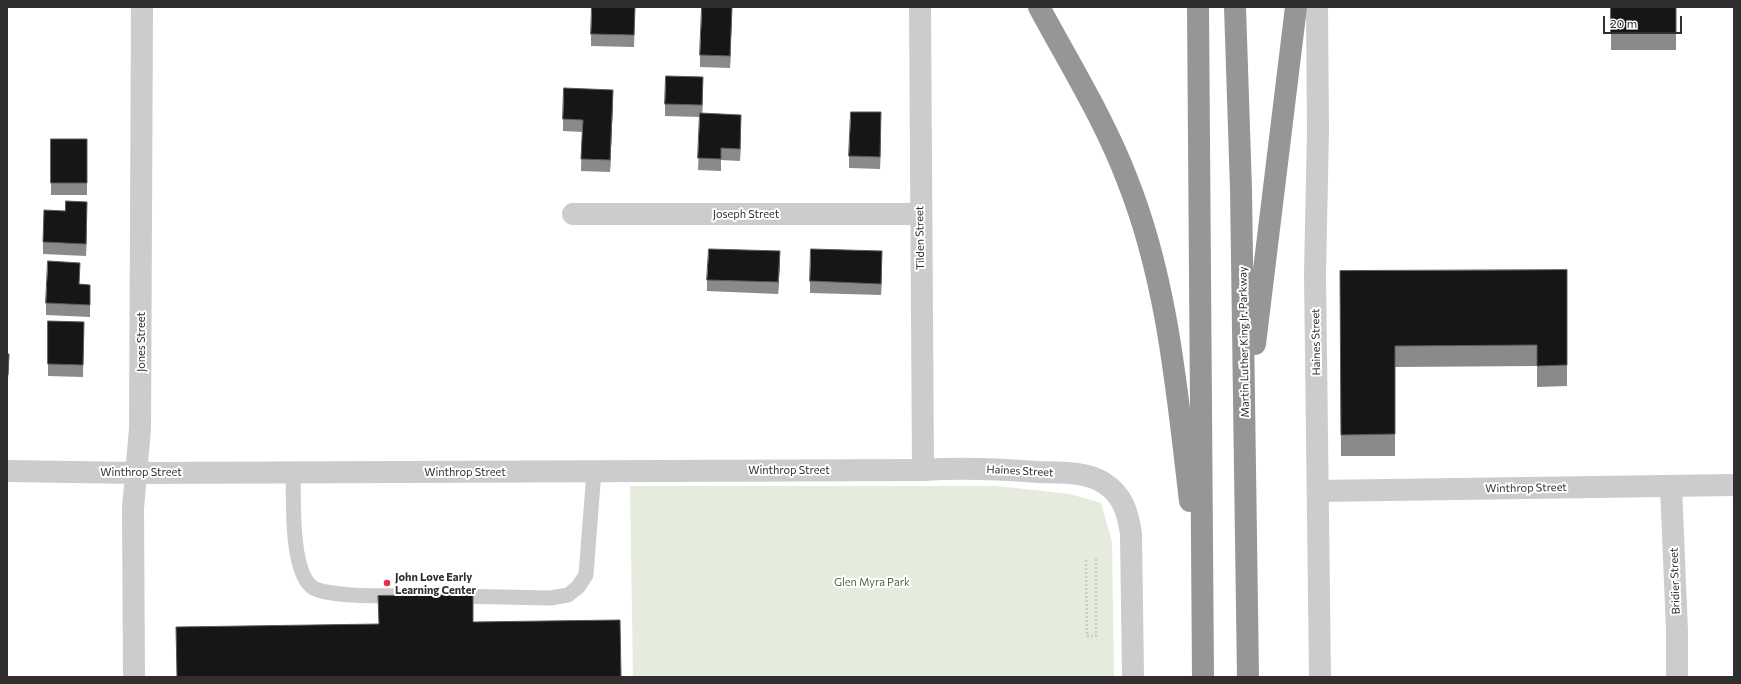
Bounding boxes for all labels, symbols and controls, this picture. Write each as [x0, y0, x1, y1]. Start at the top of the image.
scale bar [1605, 8, 1684, 34]
text: 20 m [1610, 16, 1637, 30]
street label: Tilden Street [913, 206, 927, 270]
street label: Joseph Street [713, 207, 779, 221]
street label: Martin Luther King Jr. Parkway [1236, 266, 1252, 418]
street label: Haines Street [1309, 308, 1323, 376]
street label: Jones Street [134, 312, 148, 372]
street label: Winthrop Street [748, 463, 830, 477]
street label: Haines Street [986, 463, 1054, 479]
street label: Winthrop Street [100, 465, 182, 479]
street label: Winthrop Street [424, 465, 506, 479]
street label: Winthrop Street [1485, 481, 1567, 495]
street label: Bridier Street [1667, 547, 1683, 615]
place label: John Love Early Learning Center [395, 570, 476, 596]
park label: Glen Myra Park [834, 575, 910, 589]
marker: John Love Early Learning Center [382, 578, 392, 588]

